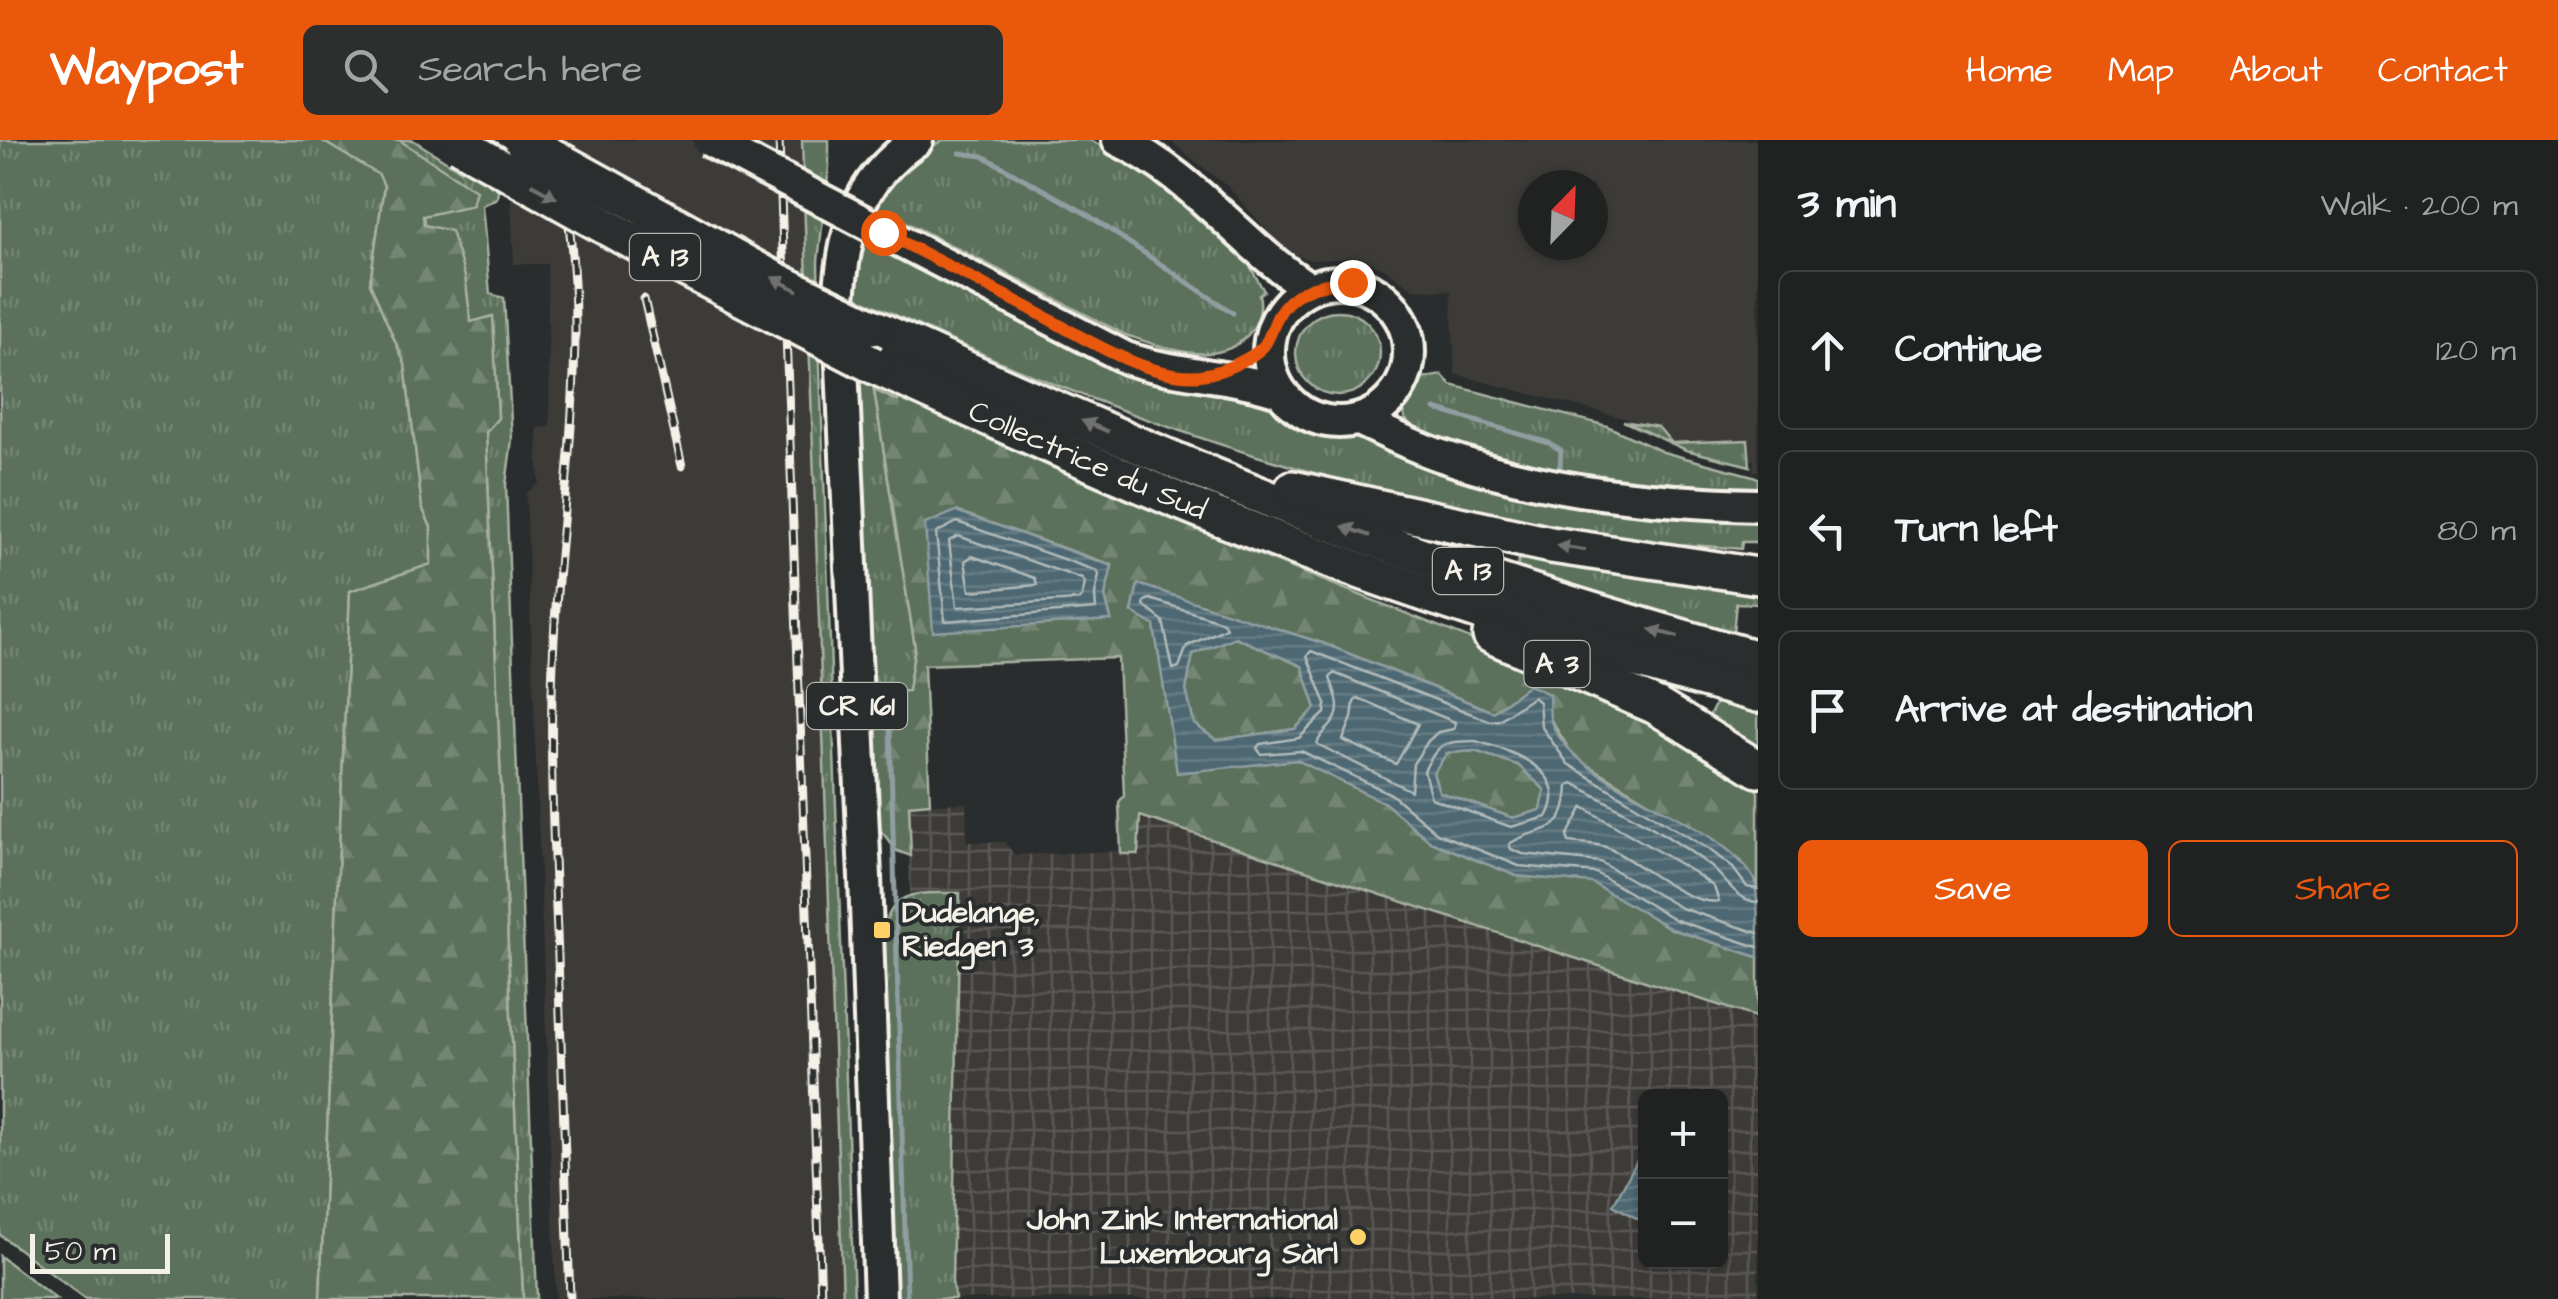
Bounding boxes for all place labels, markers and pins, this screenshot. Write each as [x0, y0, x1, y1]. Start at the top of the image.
place label: Dudelange, Riedgen 3 [902, 892, 1040, 970]
marker: Dudelange, Riedgen 3 [871, 919, 893, 941]
place label: John Zink International Luxembourg Sàrl [1026, 1199, 1338, 1277]
marker: John Zink International Luxembourg Sàrl [1347, 1226, 1369, 1248]

